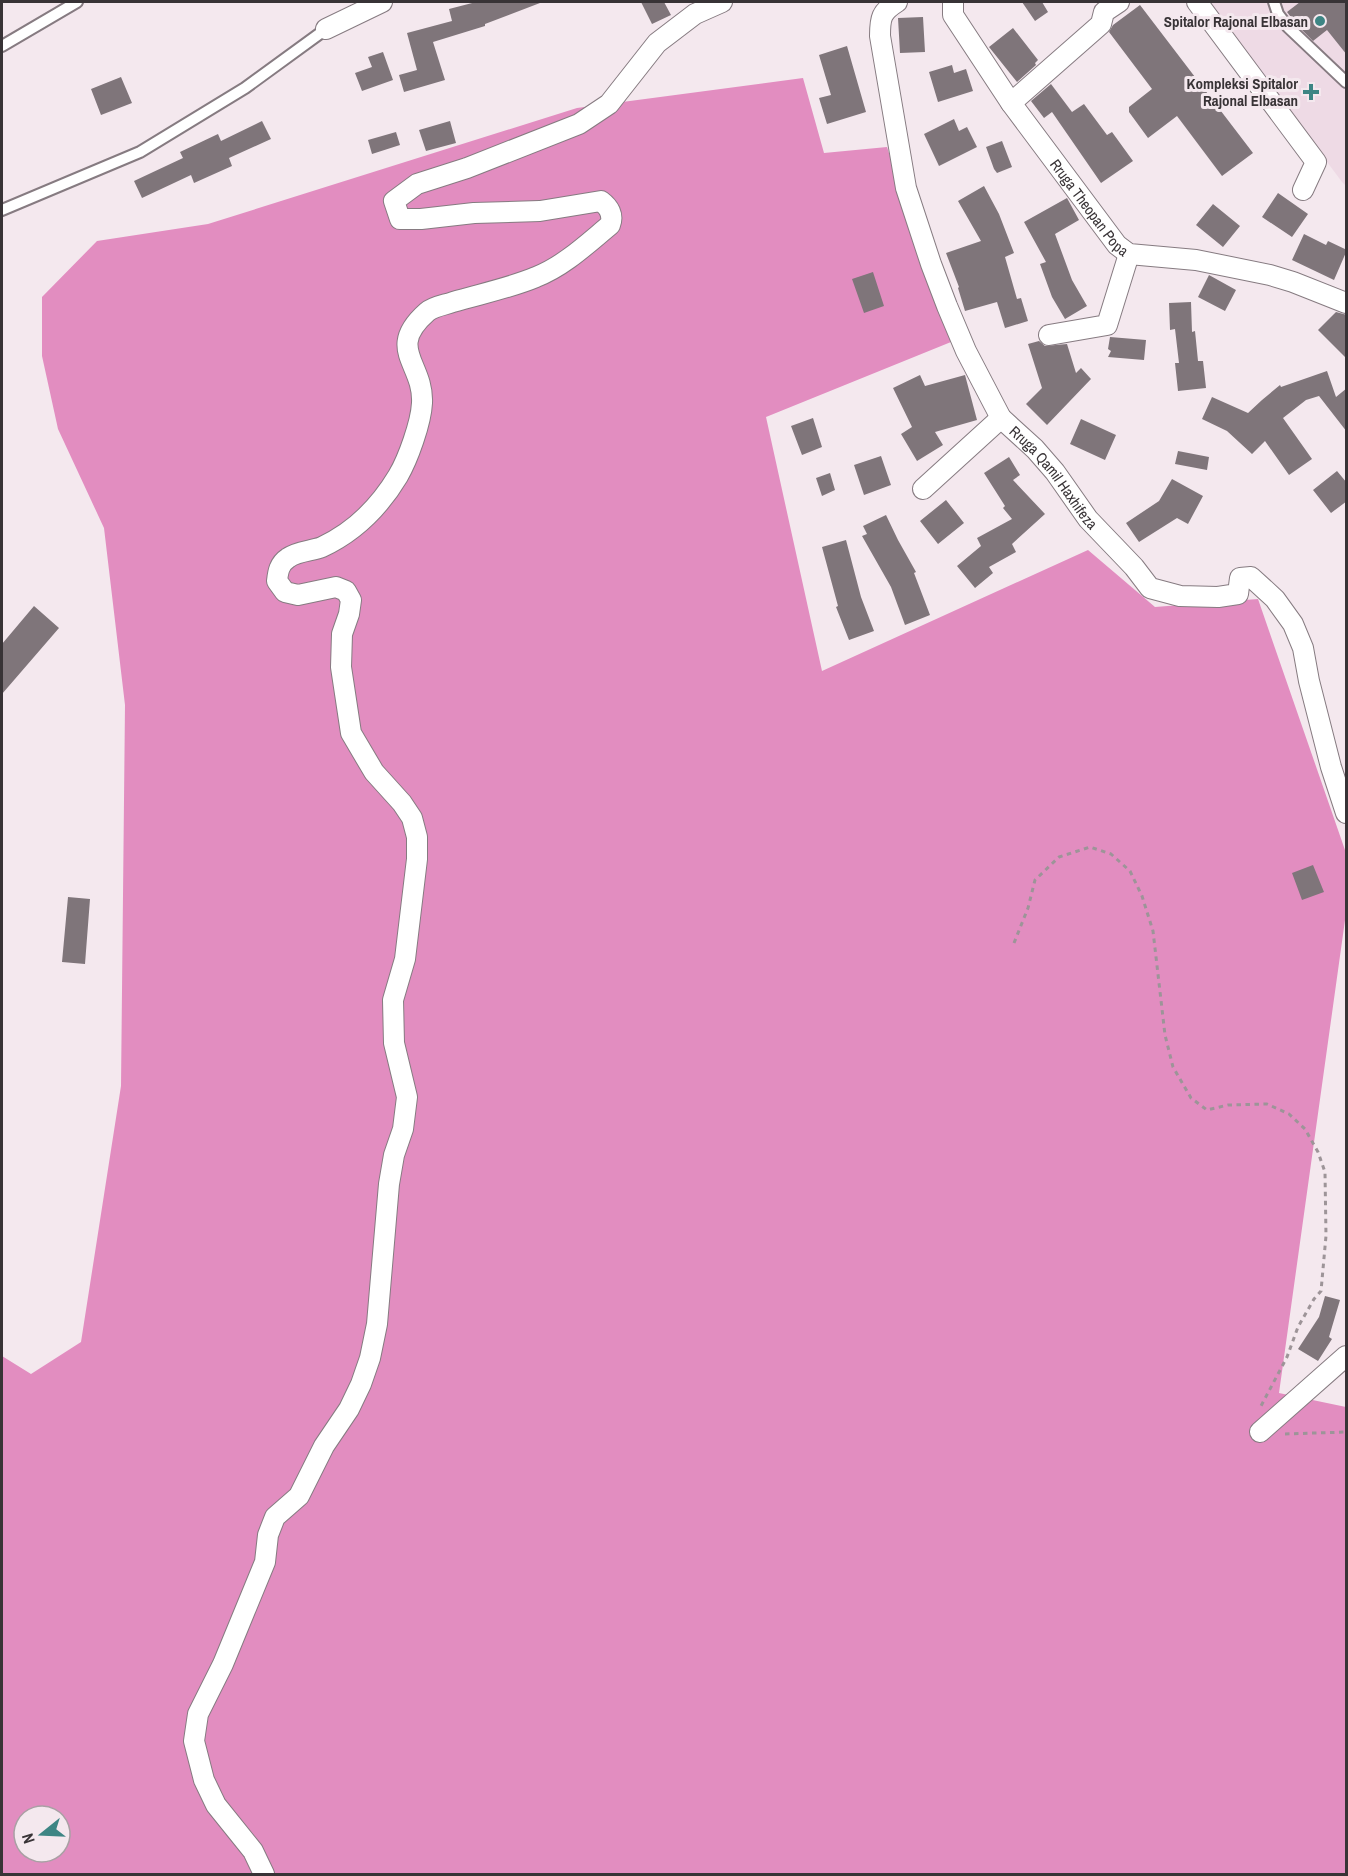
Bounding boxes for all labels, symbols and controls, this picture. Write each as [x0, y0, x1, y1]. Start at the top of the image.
place label: Spitalor Rajonal Elbasan [1164, 11, 1308, 32]
marker: Spitalor Rajonal Elbasan [1313, 14, 1327, 28]
place label: Kompleksi Spitalor Rajonal Elbasan [1187, 73, 1298, 111]
marker: Kompleksi Spitalor Rajonal Elbasan [1302, 83, 1320, 101]
street label: Rruga Theopan Popa [1046, 154, 1133, 261]
street label: Rruga Qamil Haxhifeza [1005, 421, 1103, 534]
north arrow [12, 1804, 72, 1864]
text: N [16, 1831, 40, 1847]

